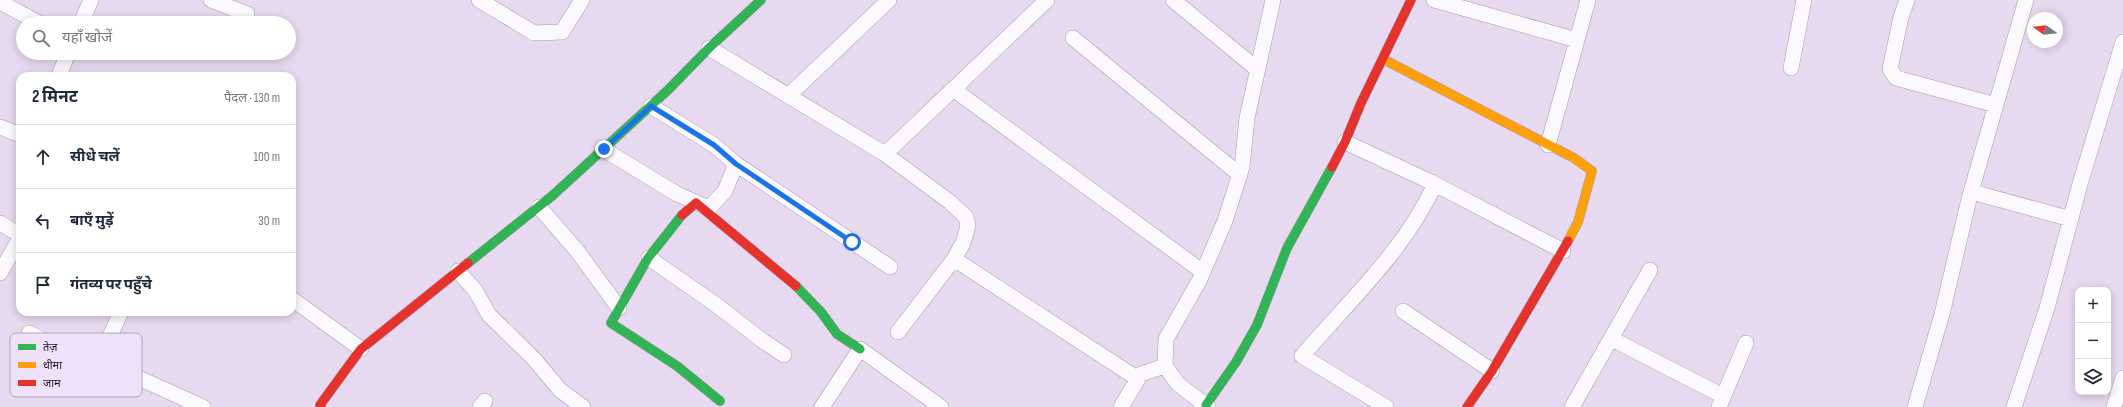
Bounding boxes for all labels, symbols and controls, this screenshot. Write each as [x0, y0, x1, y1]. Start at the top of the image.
north arrow [2027, 12, 2063, 48]
search box [16, 16, 296, 60]
icon: search [30, 27, 52, 49]
text: यहाँ खोजें [62, 28, 112, 47]
text: 2 मिनट [32, 87, 78, 107]
text: पैदल · 130 m [224, 90, 280, 106]
route end [595, 140, 613, 158]
icon: ahead [32, 146, 54, 168]
text: सीधे चलें [70, 147, 120, 166]
text: 100 m [253, 149, 280, 165]
icon: left [32, 210, 54, 232]
text: बाएँ मुड़ें [70, 211, 113, 230]
text: 30 m [258, 213, 280, 229]
route start [843, 233, 861, 251]
icon: arrive [32, 274, 54, 296]
text: गंतव्य पर पहुँचे [70, 275, 152, 294]
map controls [2075, 287, 2111, 395]
button: + [2075, 287, 2111, 323]
button: − [2075, 323, 2111, 359]
legend [10, 333, 142, 397]
text: तेज़ [43, 341, 58, 354]
text: धीमा [43, 359, 62, 372]
button: layers [2075, 359, 2111, 395]
text: जाम [43, 377, 61, 390]

